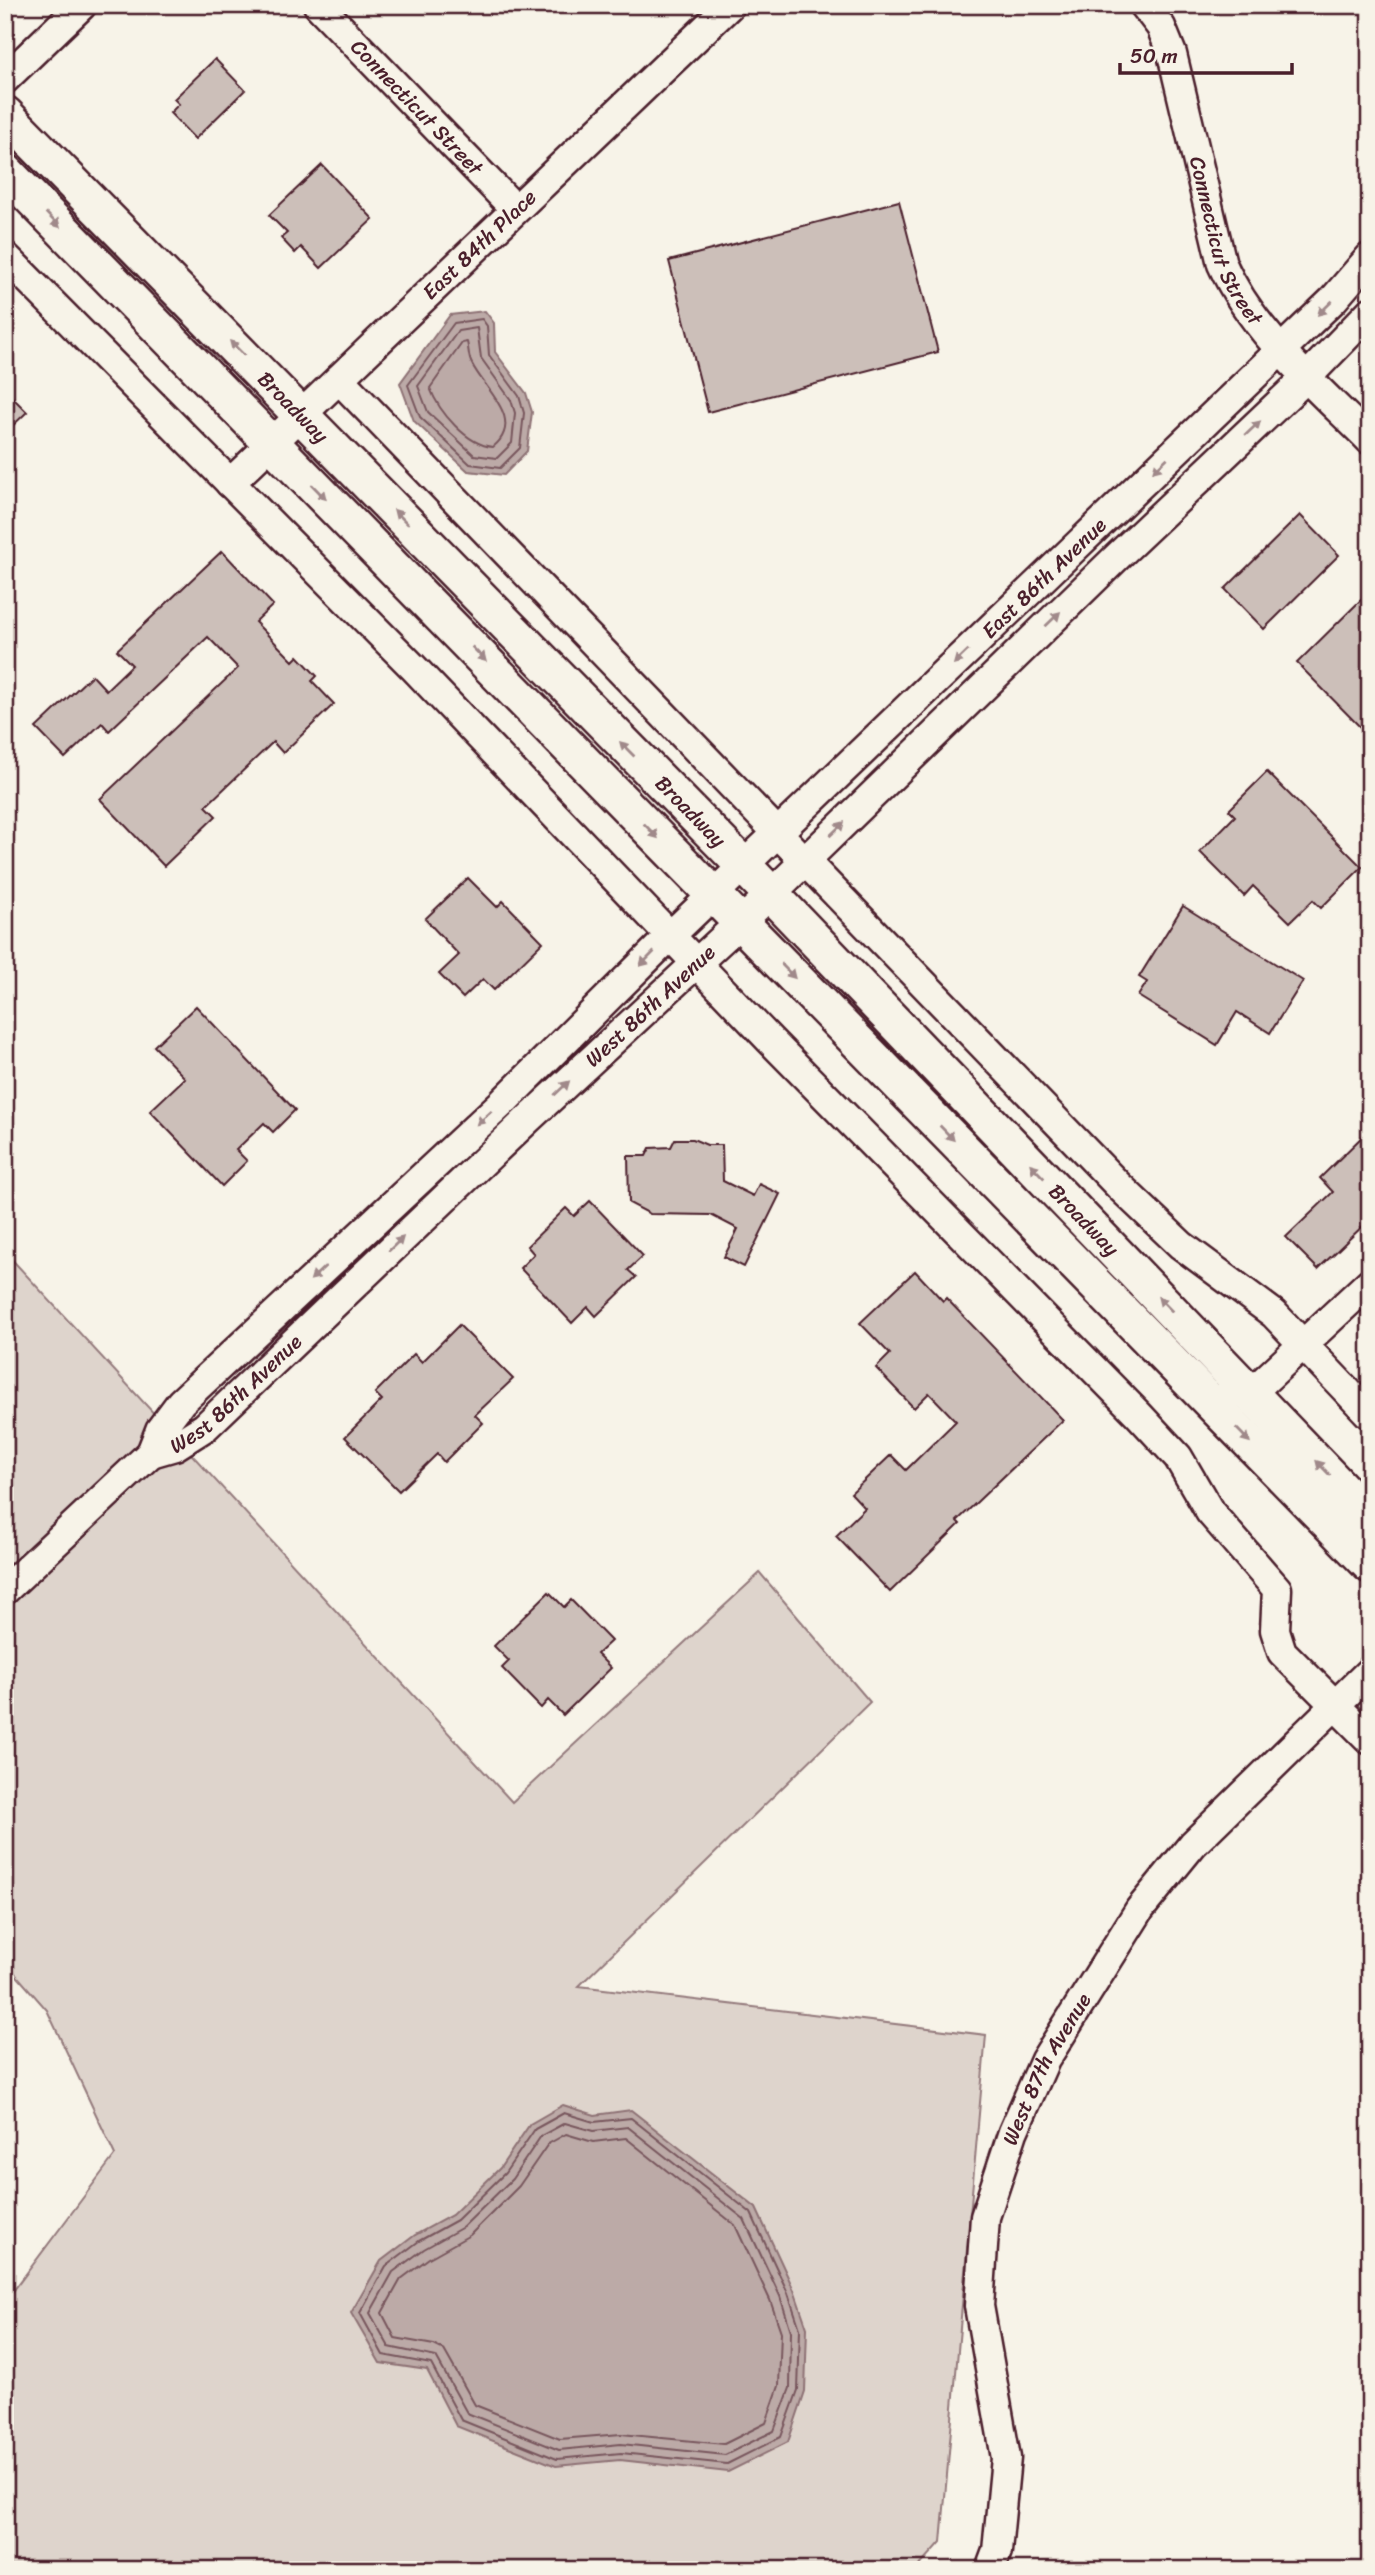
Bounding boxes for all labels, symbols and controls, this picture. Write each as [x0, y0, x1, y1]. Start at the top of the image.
street label: Connecticut Street [341, 30, 493, 186]
scale bar [1120, 32, 1291, 76]
text: 50 m [1130, 37, 1178, 75]
street label: Connecticut Street [1178, 152, 1274, 335]
street label: East 84th Place [413, 180, 546, 309]
one-way arrow [44, 211, 61, 227]
one-way arrow [1316, 300, 1333, 316]
one-way arrow [229, 340, 245, 357]
street label: Broadway [248, 362, 338, 453]
one-way arrow [1244, 421, 1261, 437]
one-way arrow [1152, 457, 1169, 473]
one-way arrow [311, 483, 327, 500]
one-way arrow [393, 508, 410, 525]
street label: East 86th Avenue [972, 508, 1116, 648]
one-way arrow [1044, 611, 1061, 627]
one-way arrow [470, 646, 487, 663]
one-way arrow [953, 649, 970, 666]
one-way arrow [619, 741, 636, 758]
street label: Broadway [645, 766, 736, 857]
one-way arrow [828, 821, 845, 837]
one-way arrow [643, 822, 659, 839]
street label: West 86th Avenue [576, 935, 725, 1077]
one-way arrow [639, 951, 656, 967]
one-way arrow [779, 962, 796, 979]
one-way arrow [553, 1081, 570, 1097]
one-way arrow [476, 1110, 493, 1126]
one-way arrow [939, 1125, 955, 1141]
one-way arrow [1030, 1163, 1046, 1180]
street label: Broadway [1039, 1174, 1129, 1266]
one-way arrow [387, 1237, 404, 1253]
one-way arrow [310, 1265, 327, 1281]
one-way arrow [1158, 1296, 1174, 1313]
street label: West 86th Avenue [162, 1324, 311, 1464]
one-way arrow [1234, 1426, 1250, 1443]
one-way arrow [1314, 1460, 1331, 1477]
street label: West 87th Avenue [991, 1985, 1102, 2150]

